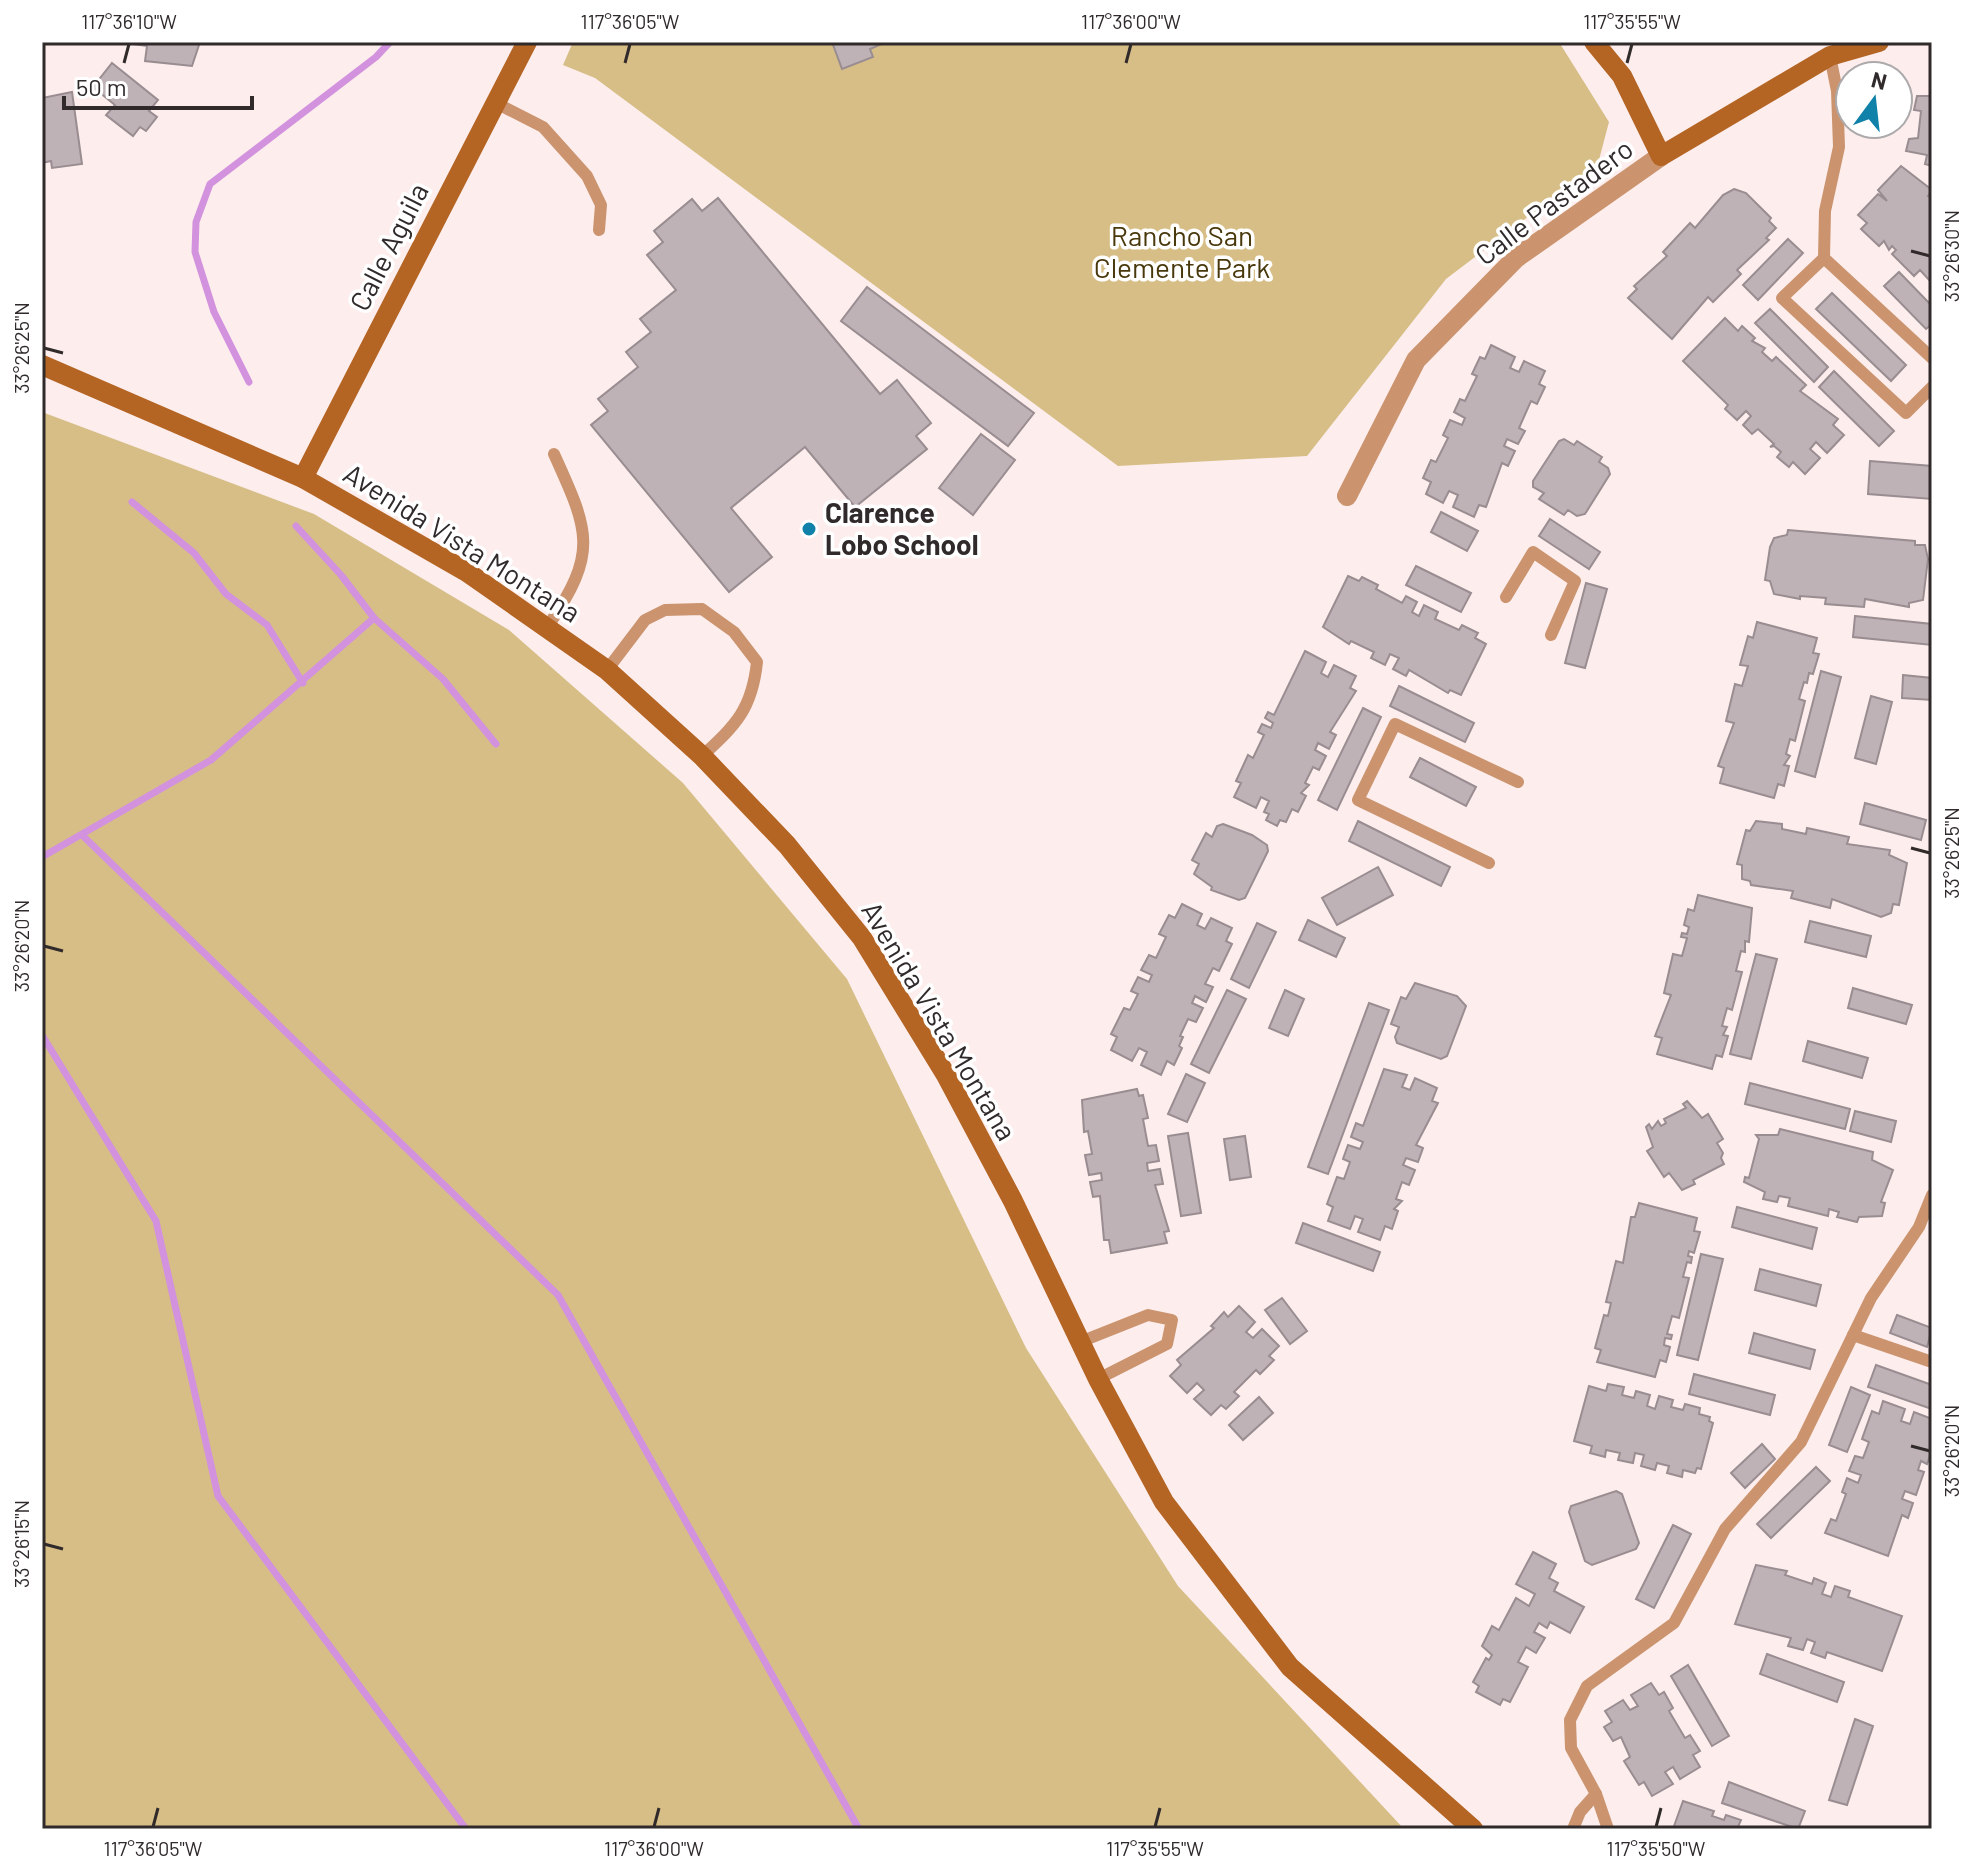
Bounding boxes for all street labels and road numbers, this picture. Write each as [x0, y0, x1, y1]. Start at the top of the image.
street label: Calle Pastadero [1468, 131, 1639, 272]
street label: Calle Aguila [341, 177, 435, 316]
street label: Avenida Vista Montana [338, 455, 587, 629]
street label: Avenida Vista Montana [855, 895, 1025, 1146]

